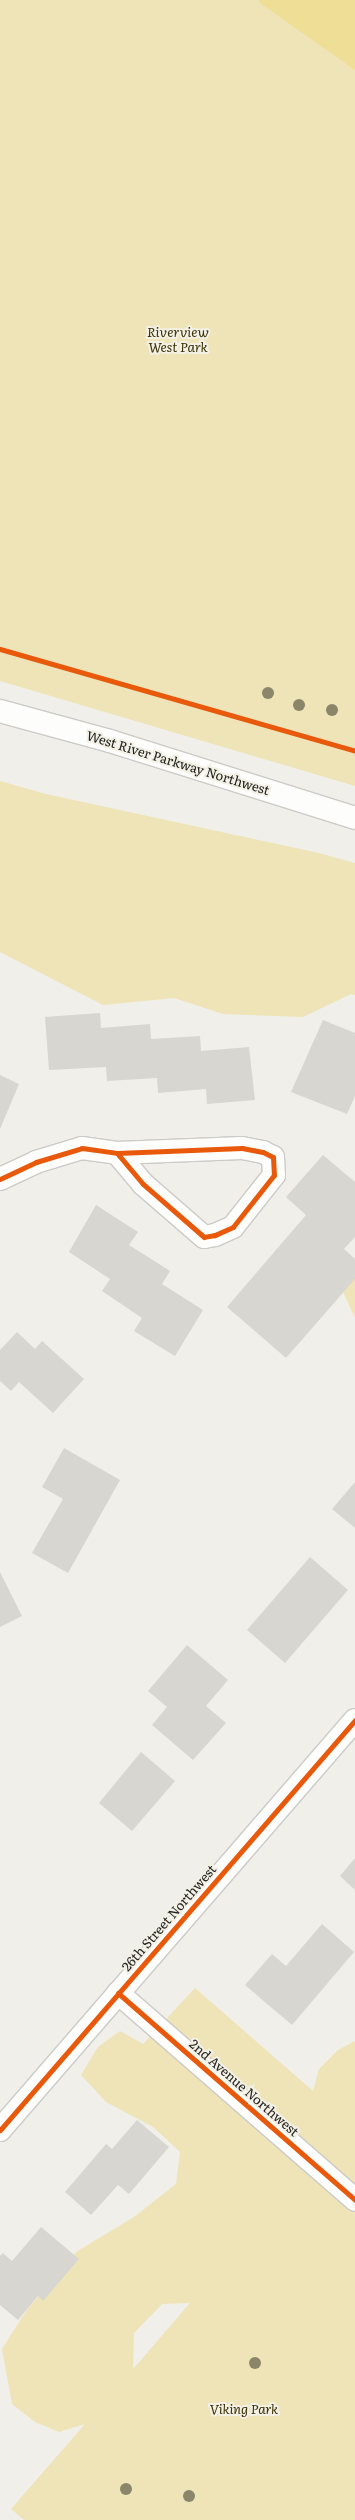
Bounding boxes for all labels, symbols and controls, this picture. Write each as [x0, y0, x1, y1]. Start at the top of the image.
park label: Riverview West Park [147, 325, 209, 356]
street label: West River Parkway Northwest [85, 728, 271, 798]
street label: 26th Street Northwest [119, 1862, 219, 1974]
street label: 2nd Avenue Northwest [186, 2036, 302, 2140]
park label: Viking Park [210, 2401, 278, 2417]

